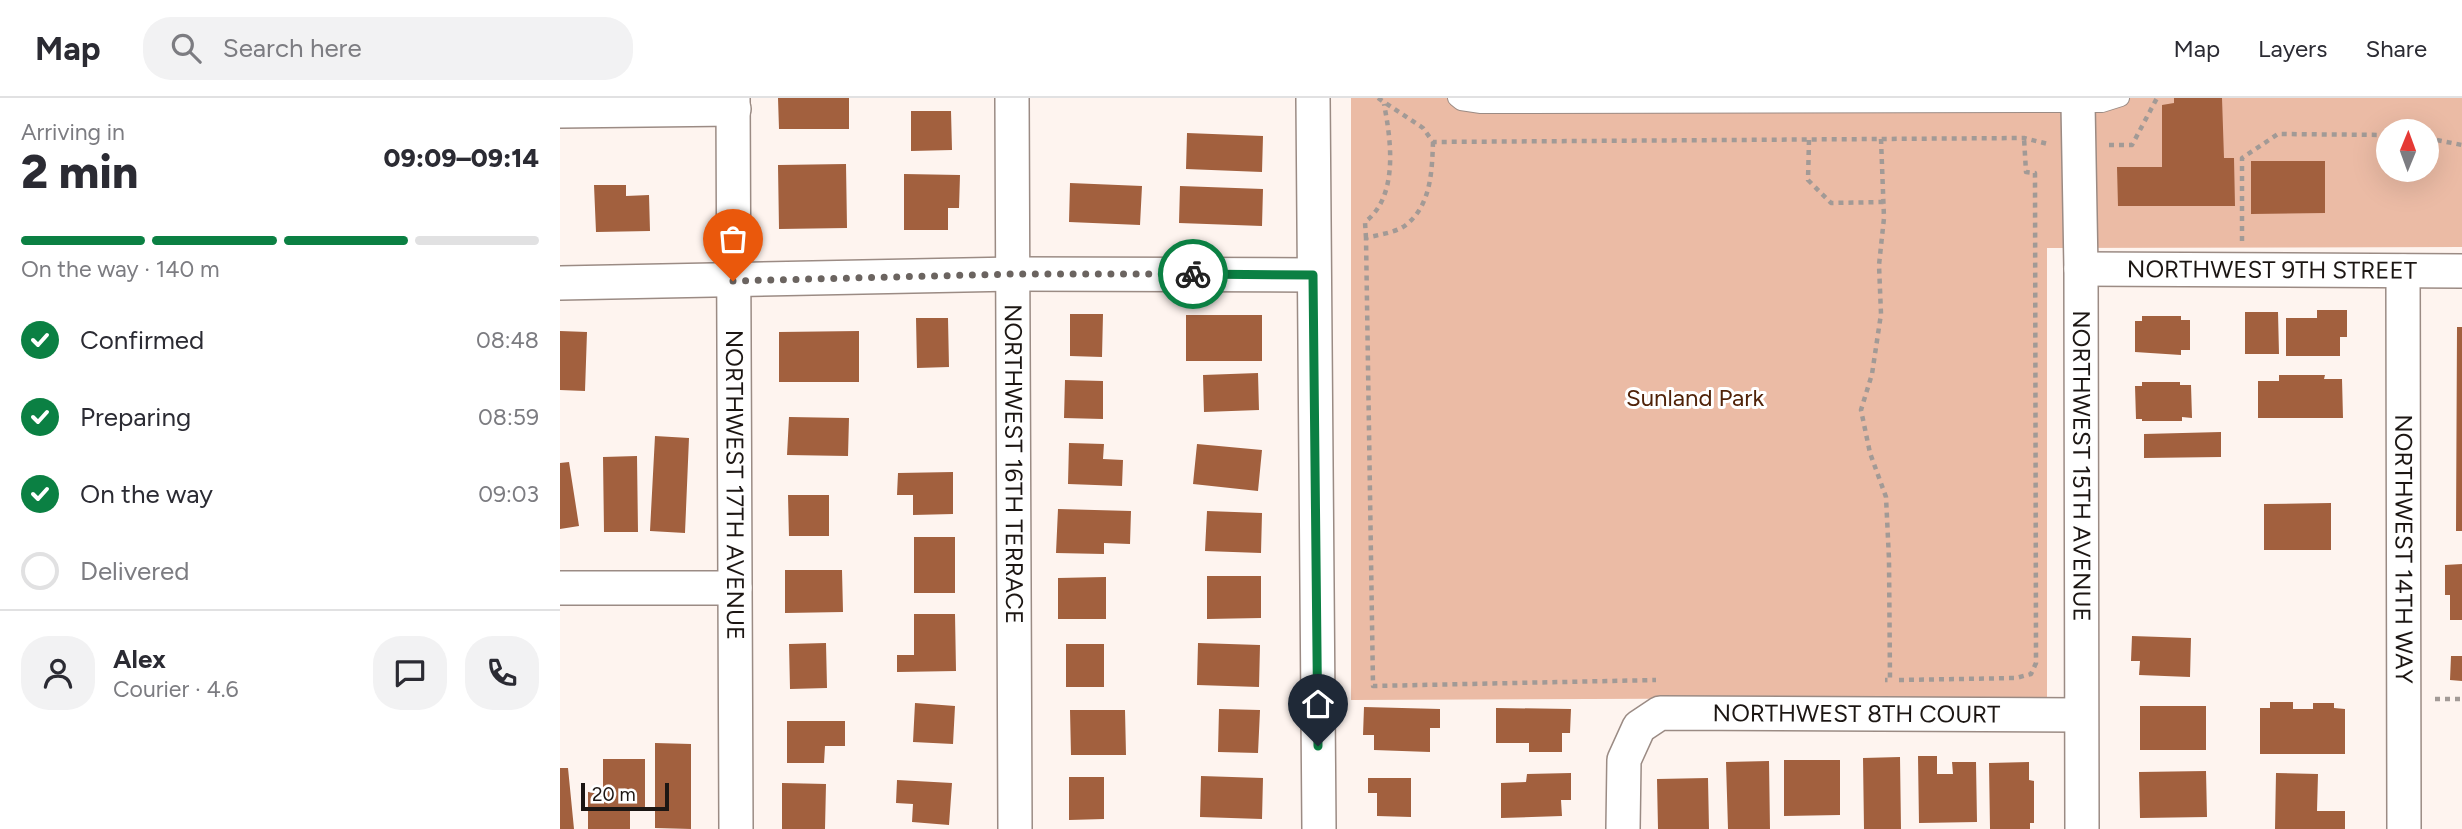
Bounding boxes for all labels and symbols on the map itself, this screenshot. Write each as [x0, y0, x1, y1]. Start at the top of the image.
north arrow [2376, 119, 2440, 182]
pin [703, 209, 763, 281]
courier [1158, 239, 1228, 309]
street label: NORTHWEST 9TH STREET [2127, 254, 2417, 285]
street label: NORTHWEST 16TH TERRACE [999, 304, 1029, 624]
street label: NORTHWEST 15TH AVENUE [2067, 310, 2097, 622]
street label: NORTHWEST 17TH AVENUE [720, 330, 750, 640]
park label: Sunland Park [1626, 383, 1764, 412]
street label: NORTHWEST 14TH WAY [2389, 414, 2419, 684]
pin [1288, 674, 1348, 746]
street label: NORTHWEST 8TH COURT [1713, 698, 2000, 729]
scale bar [581, 780, 668, 812]

